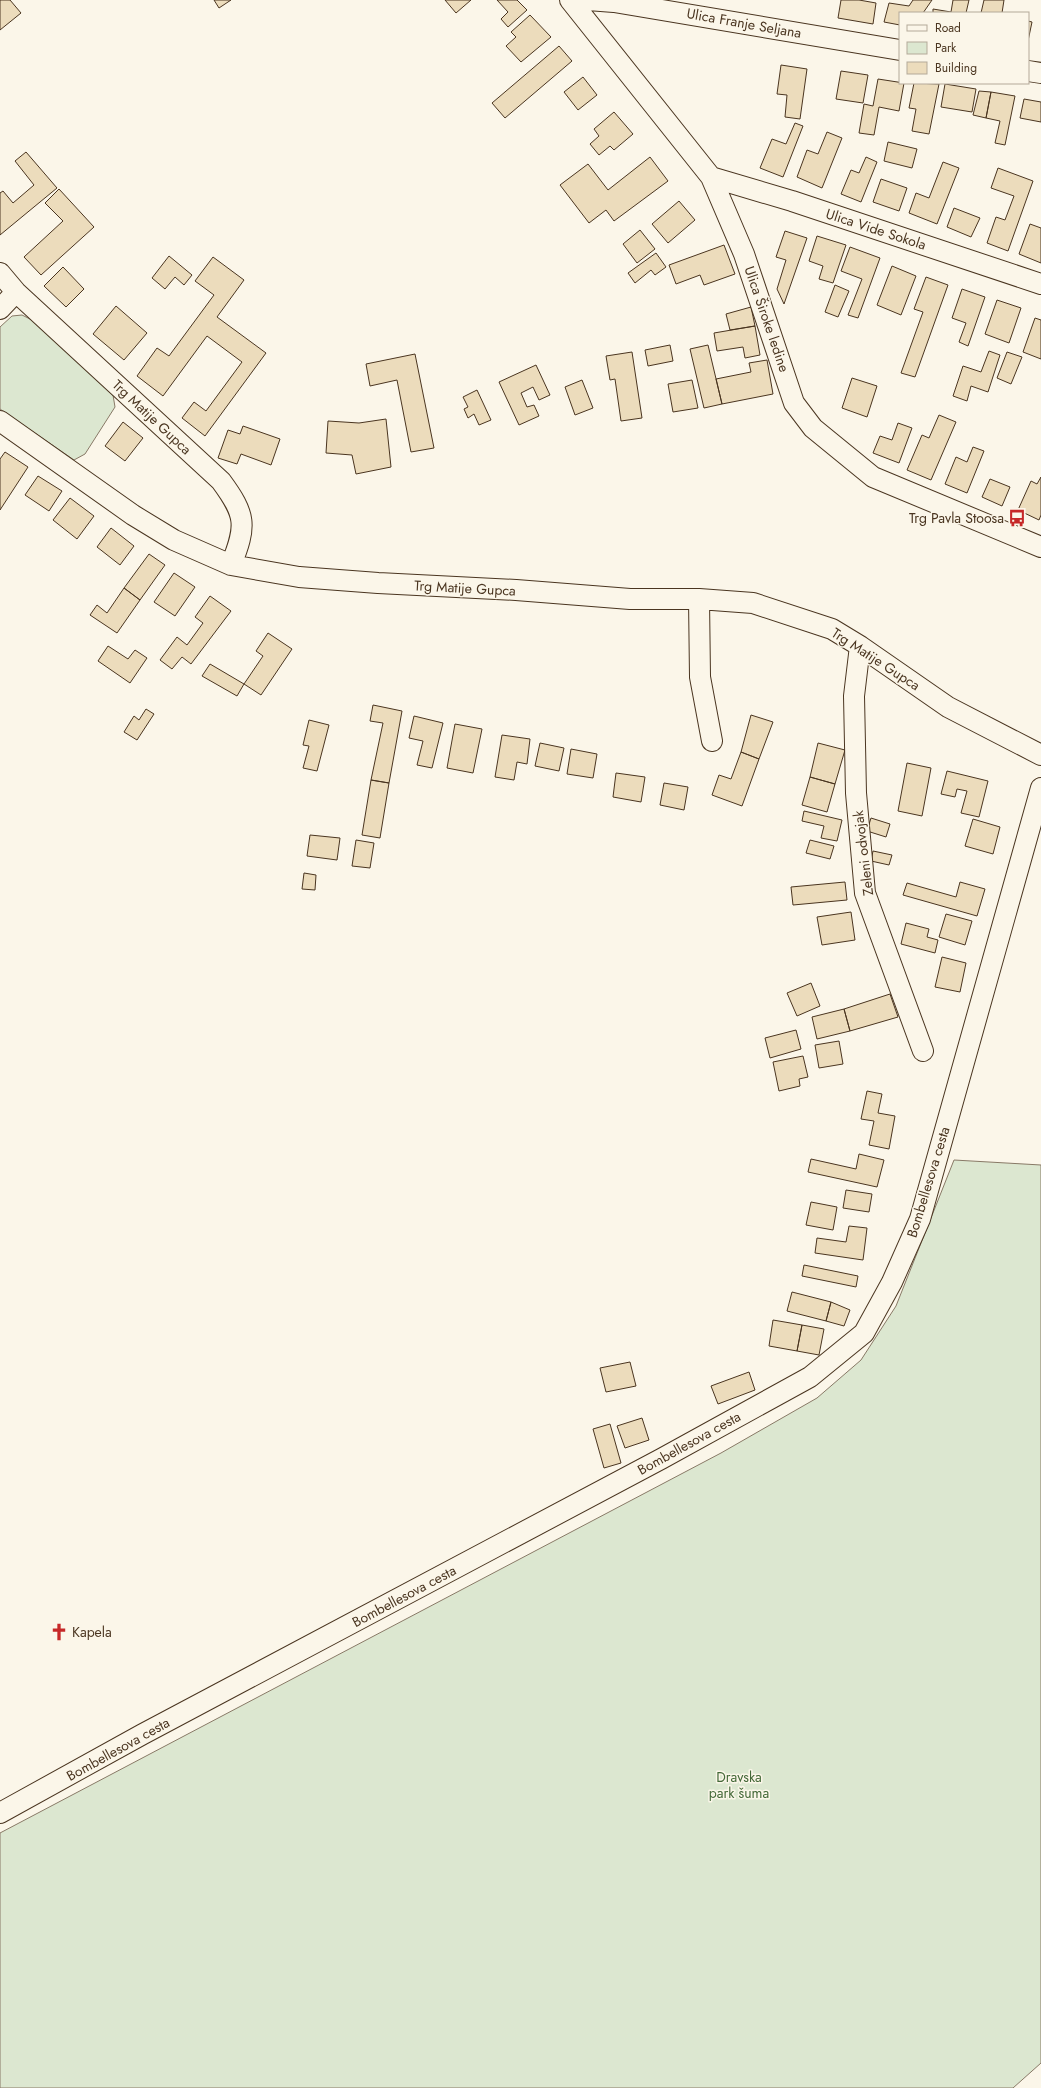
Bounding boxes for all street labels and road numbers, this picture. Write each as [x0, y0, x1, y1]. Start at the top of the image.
street label: Ulica Franje Seljana [685, 3, 803, 43]
street label: Ulica Vide Sokola [823, 203, 929, 255]
street label: Ulica Široke ledine [740, 263, 794, 375]
street label: Trg Matije Gupca [108, 375, 196, 459]
street label: Trg Matije Gupca [414, 575, 516, 601]
street label: Trg Matije Gupca [828, 623, 924, 695]
street label: Zeleni odvojak [848, 808, 878, 897]
street label: Bombellesova cesta [902, 1124, 954, 1240]
street label: Bombellesova cesta [634, 1406, 744, 1480]
street label: Bombellesova cesta [349, 1560, 459, 1632]
street label: Bombellesova cesta [63, 1712, 173, 1786]

